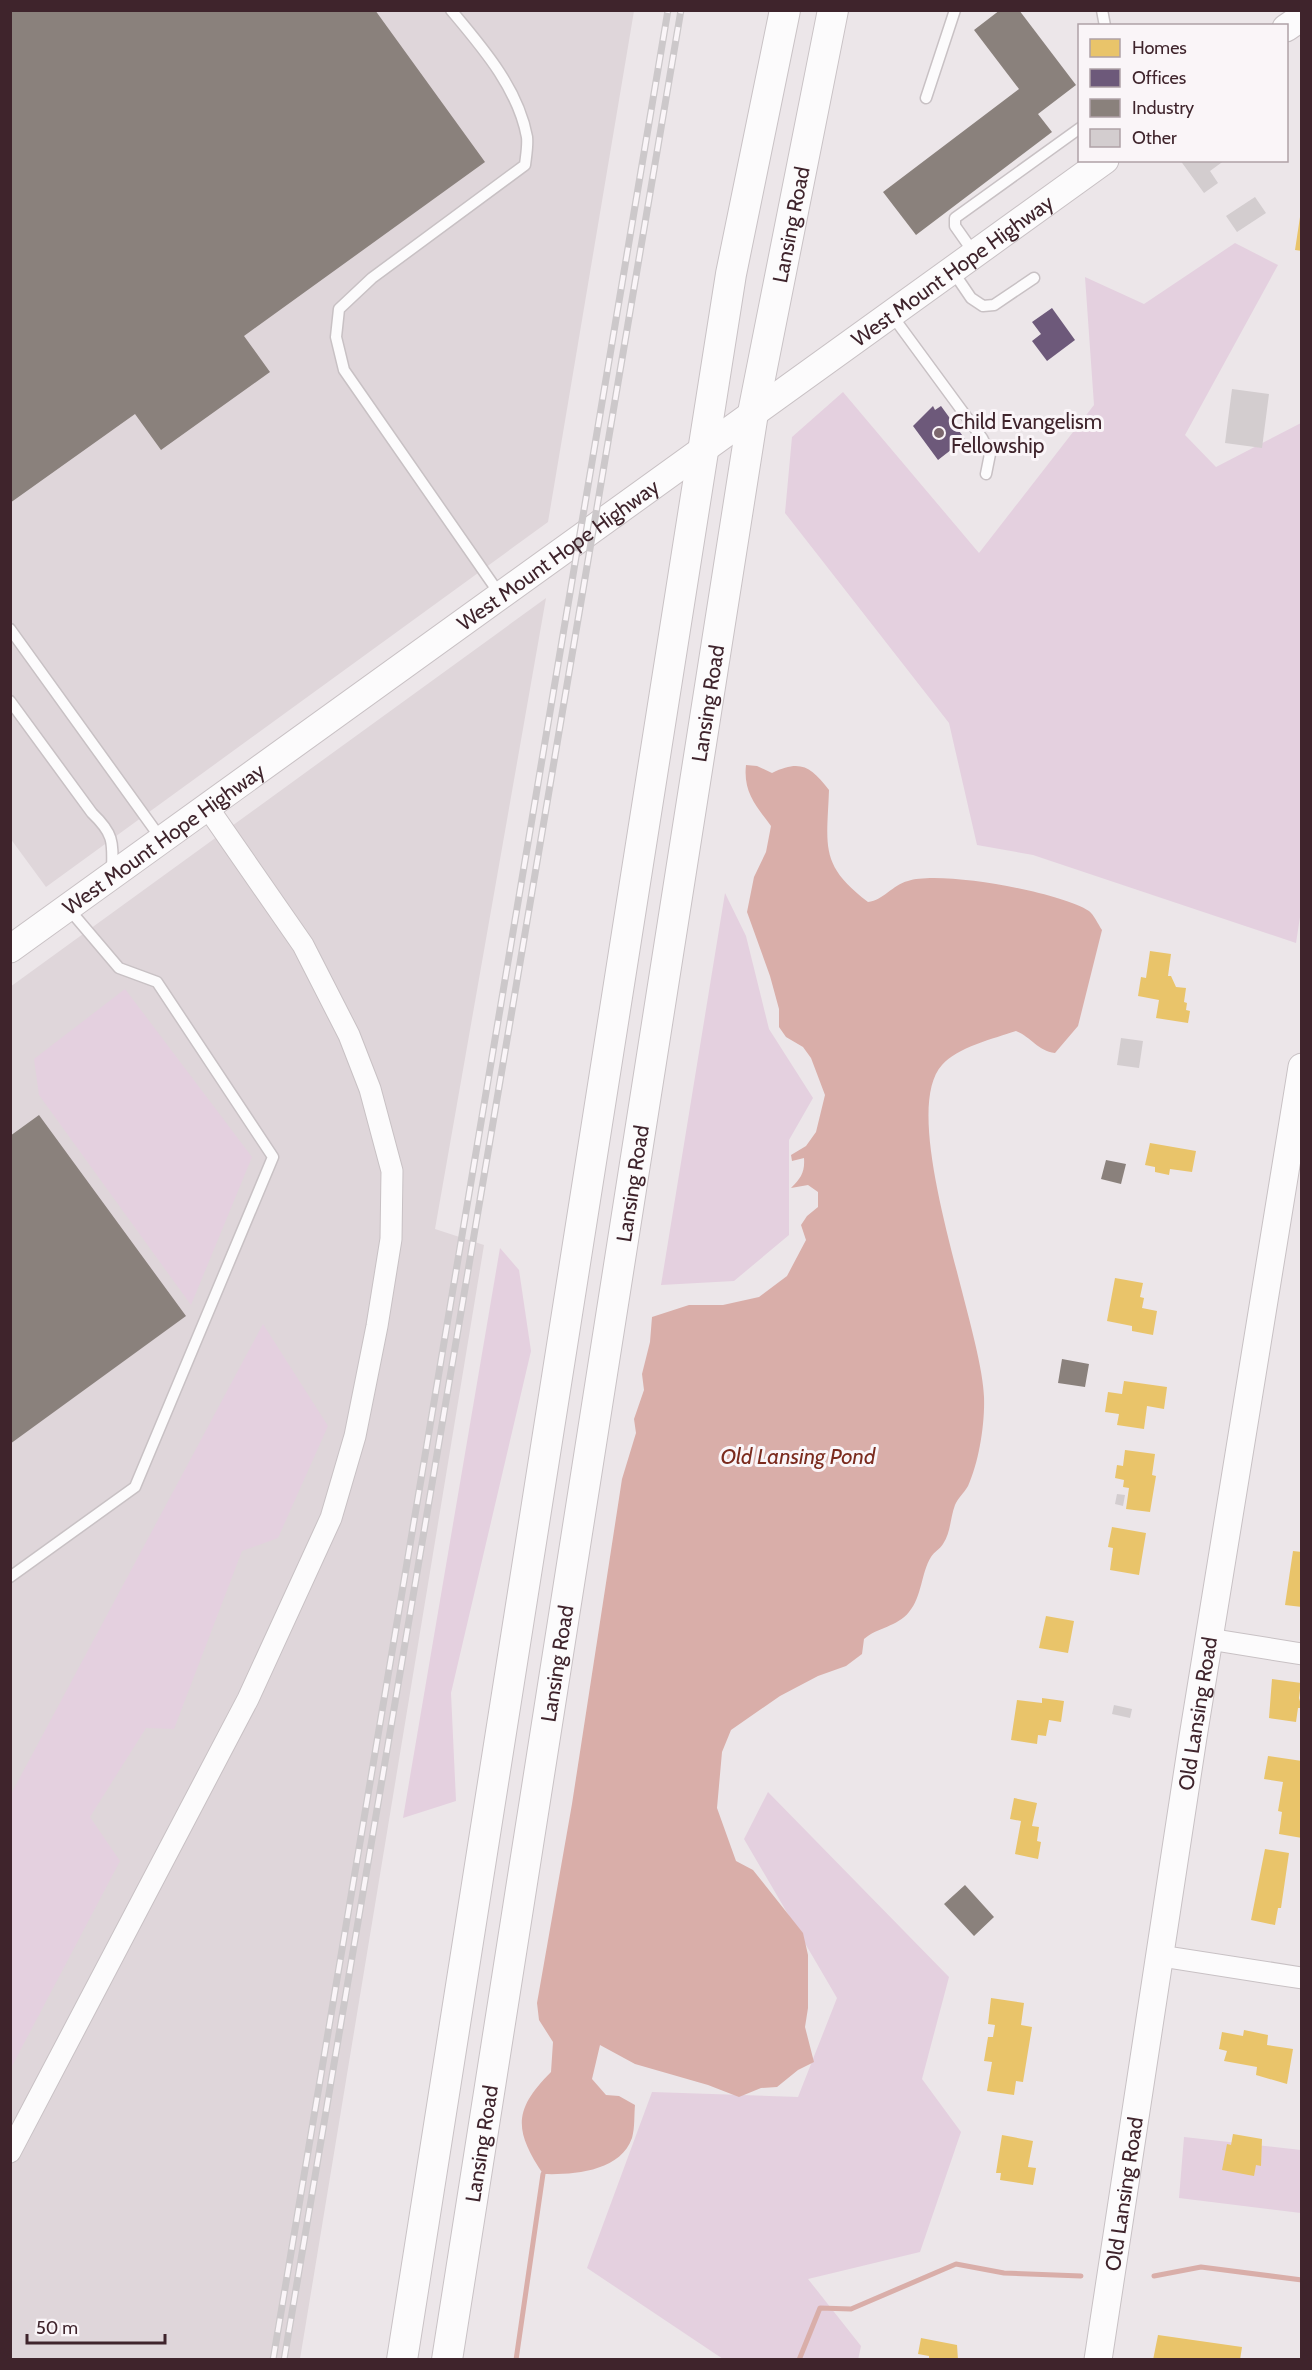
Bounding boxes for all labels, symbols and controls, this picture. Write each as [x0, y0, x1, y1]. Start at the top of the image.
legend [1078, 24, 1288, 162]
text: Homes [1132, 37, 1187, 59]
text: Offices [1132, 67, 1186, 89]
text: Industry [1132, 97, 1194, 119]
text: Other [1132, 127, 1177, 149]
street label: Lansing Road [767, 164, 814, 285]
street label: West Mount Hope Highway [846, 189, 1058, 351]
place label: Child Evangelism Fellowship [951, 409, 1102, 458]
marker: Child Evangelism Fellowship [932, 426, 946, 440]
street label: West Mount Hope Highway [452, 473, 664, 635]
street label: Lansing Road [686, 643, 729, 764]
street label: West Mount Hope Highway [58, 757, 269, 920]
street label: Lansing Road [610, 1123, 653, 1244]
water label: Old Lansing Pond [721, 1443, 876, 1470]
street label: Lansing Road [535, 1603, 578, 1724]
street label: Old Lansing Road [1173, 1635, 1222, 1792]
street label: Lansing Road [459, 2083, 503, 2204]
street label: Old Lansing Road [1099, 2115, 1147, 2273]
scale bar [27, 2307, 165, 2345]
text: 50 m [36, 2317, 78, 2339]

